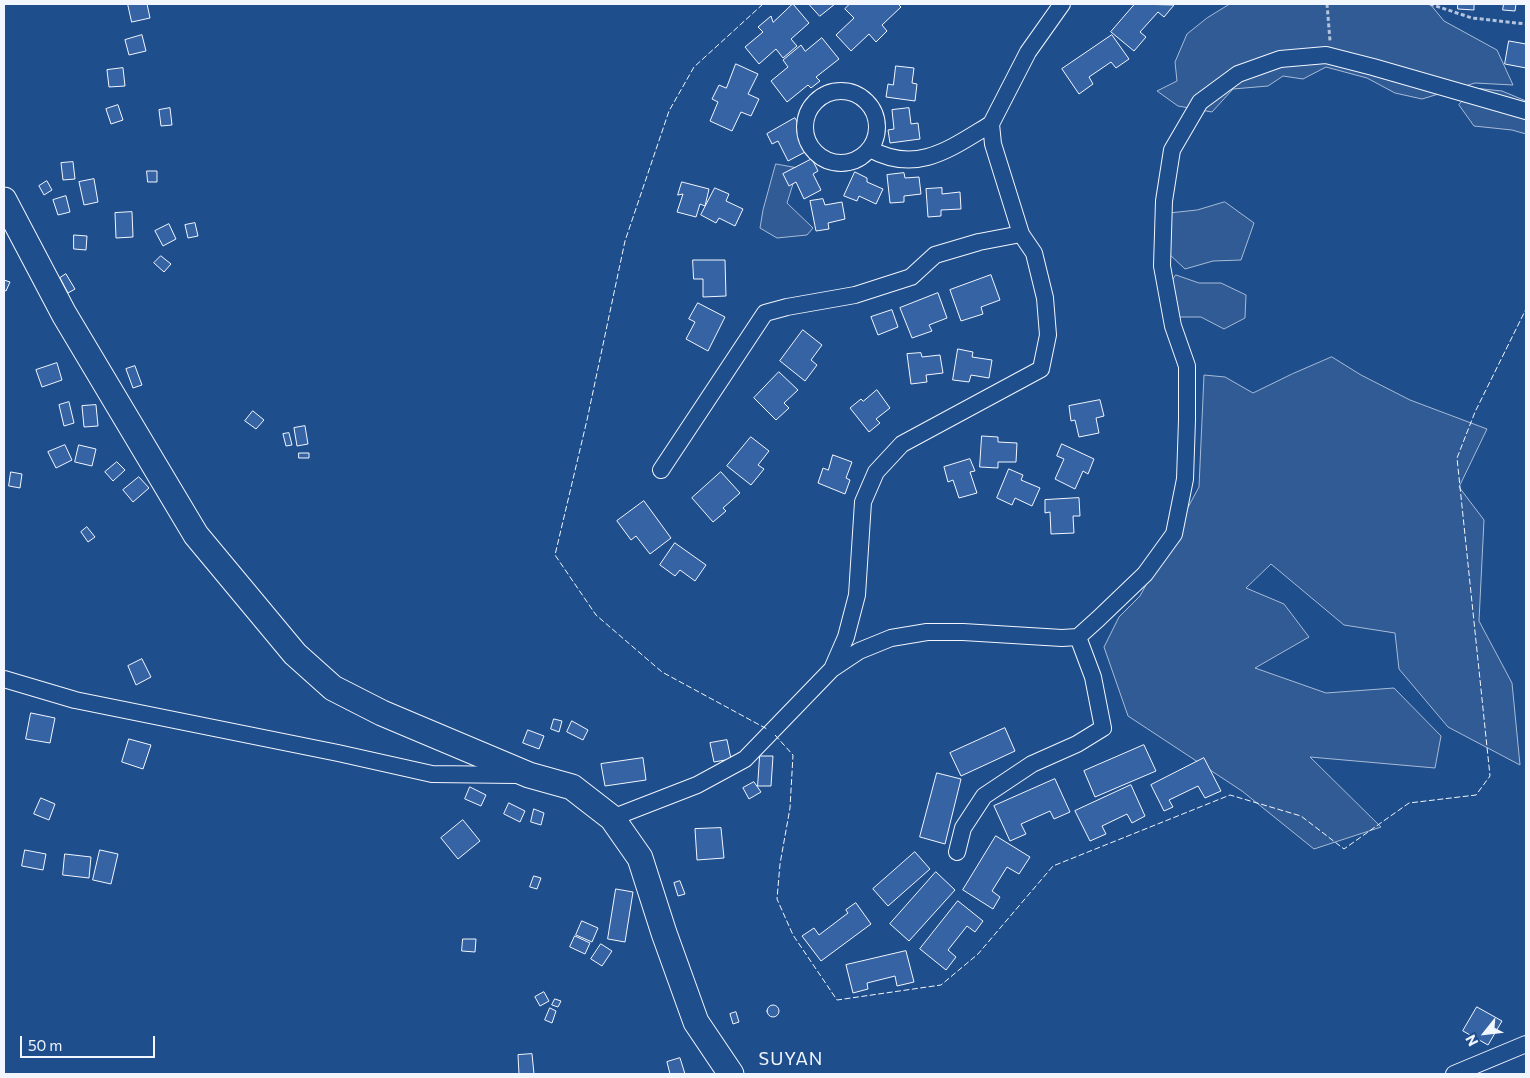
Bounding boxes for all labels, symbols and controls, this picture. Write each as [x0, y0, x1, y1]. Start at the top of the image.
north arrow [1460, 1008, 1510, 1058]
scale bar [22, 1026, 158, 1058]
text: N [1461, 1032, 1481, 1049]
text: 50 m [28, 1036, 62, 1054]
district label: SUYAN [758, 1048, 824, 1070]

